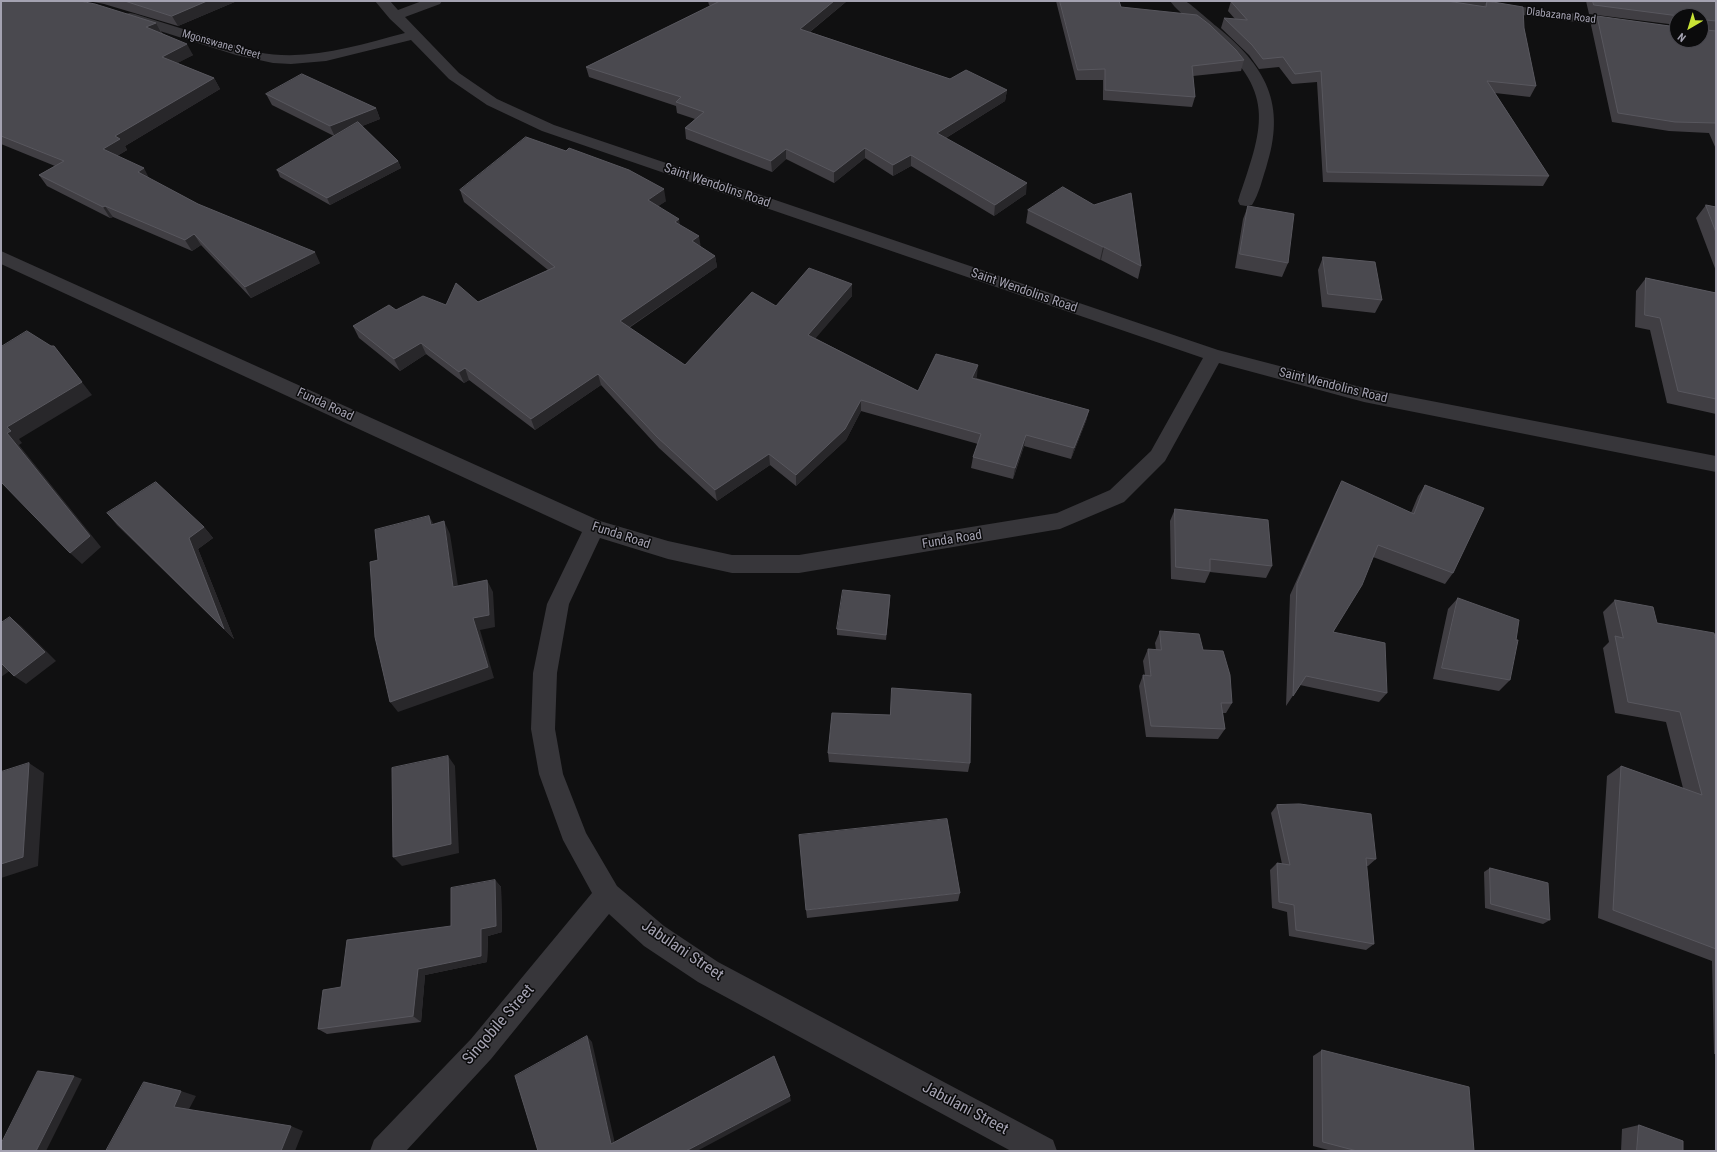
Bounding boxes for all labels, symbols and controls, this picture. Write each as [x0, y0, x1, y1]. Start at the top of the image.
street label: Dlabazana Road [1525, 5, 1597, 27]
north arrow [1669, 8, 1709, 48]
street label: Mgonswane Street [180, 28, 262, 62]
text: N [1675, 30, 1689, 44]
street label: Saint Wendolins Road [662, 160, 772, 212]
street label: Saint Wendolins Road [969, 265, 1079, 317]
street label: Saint Wendolins Road [1277, 365, 1389, 407]
street label: Funda Road [294, 385, 356, 425]
street label: Funda Road [590, 519, 652, 553]
street label: Funda Road [921, 528, 983, 552]
street label: Jabulani Street [637, 916, 727, 986]
street label: Sinqobile Street [459, 981, 539, 1069]
street label: Jabulani Street [919, 1078, 1011, 1140]

